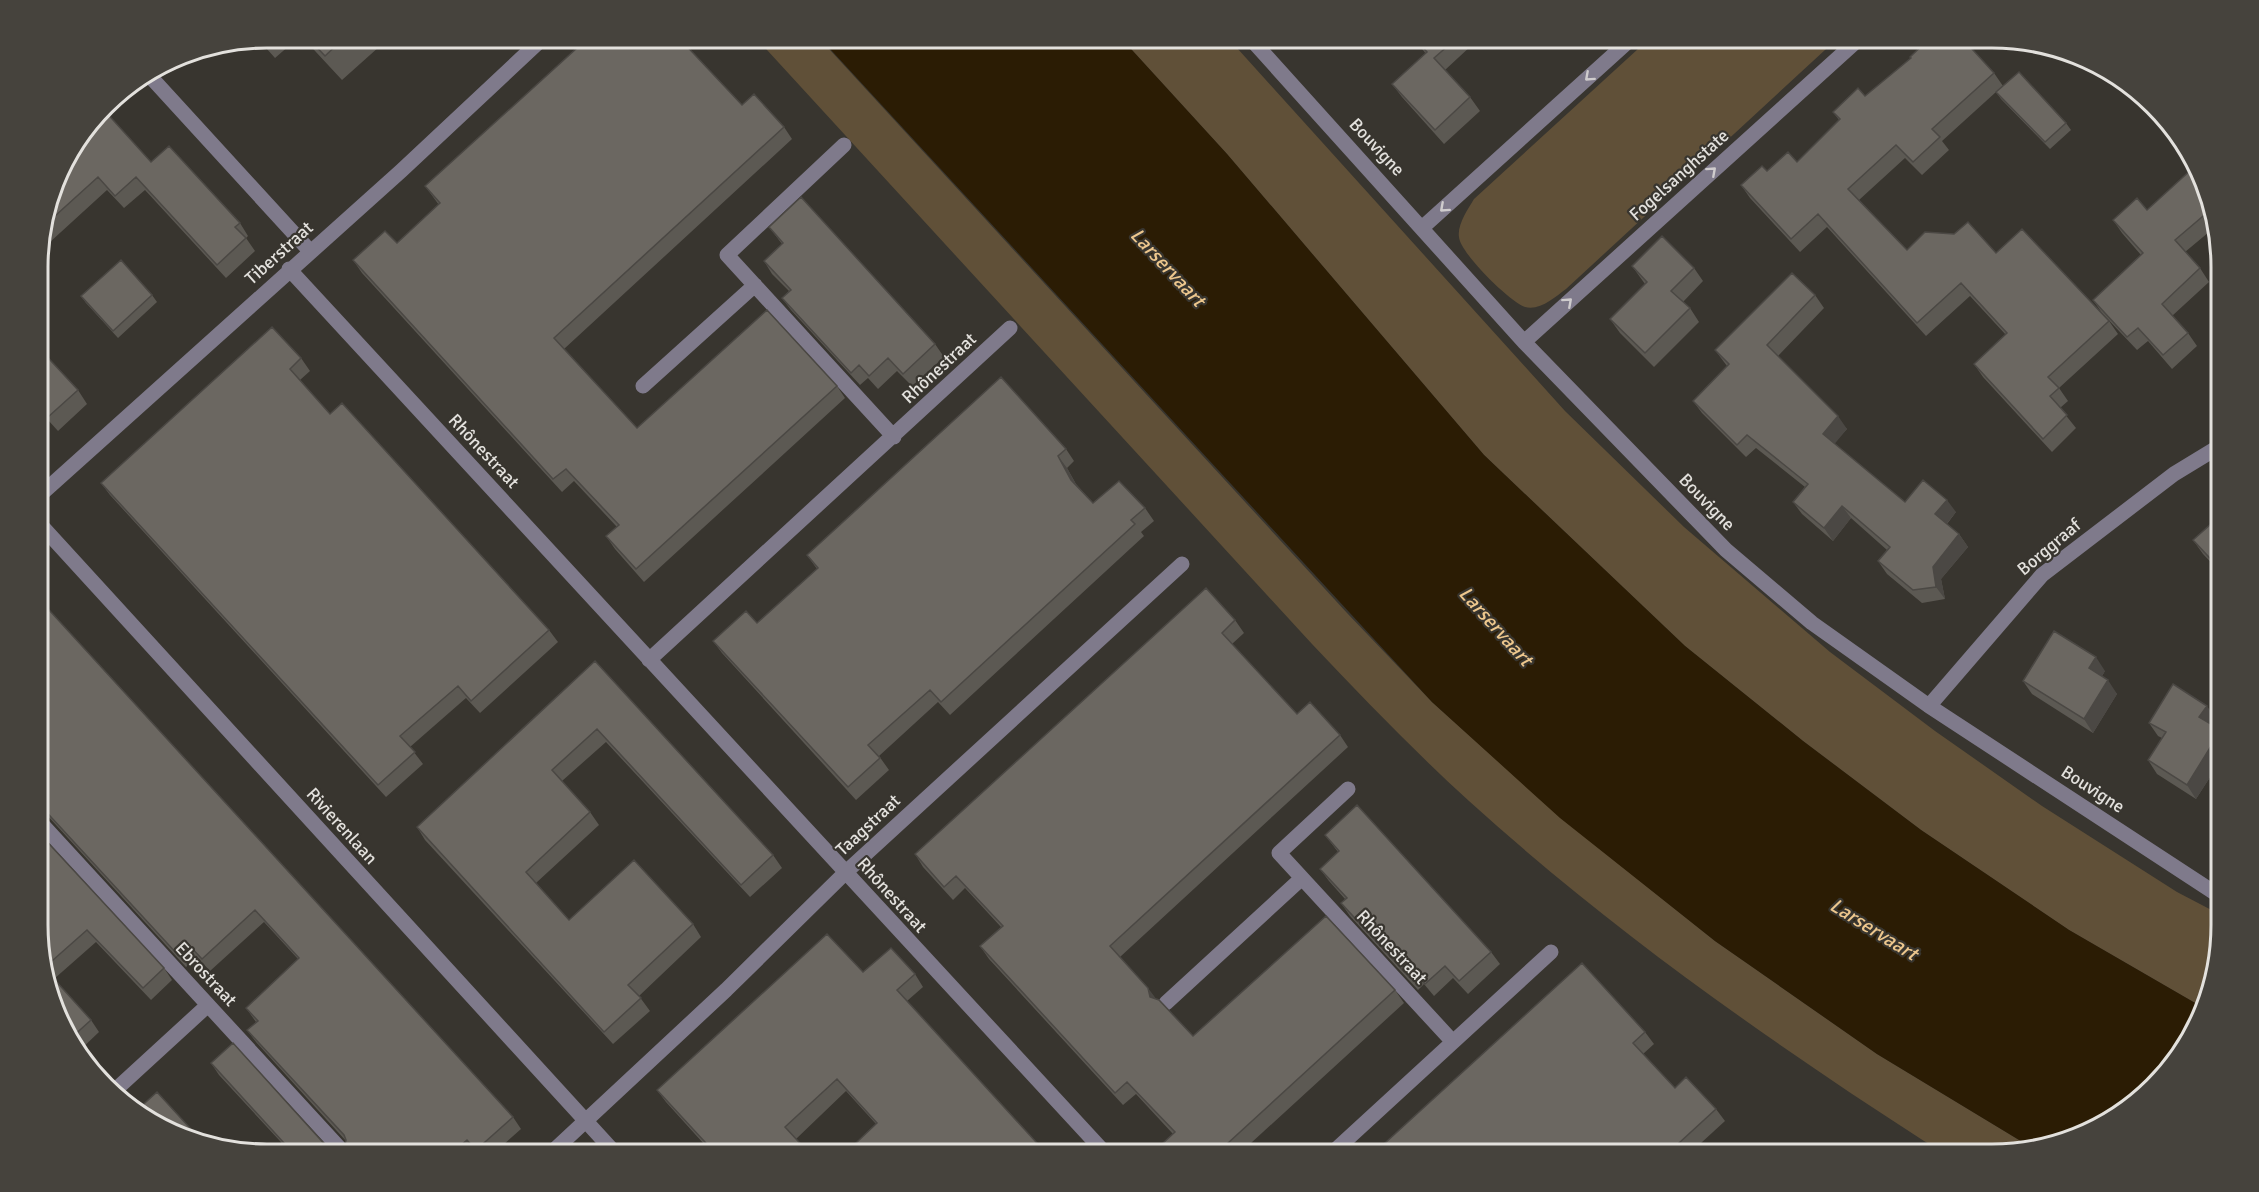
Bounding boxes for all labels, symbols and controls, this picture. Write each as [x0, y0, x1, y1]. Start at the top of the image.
one-way arrow [1585, 70, 1596, 81]
street label: Bouvigne [1345, 113, 1409, 181]
street label: Fogelsanghstate [1625, 125, 1733, 225]
one-way arrow [1706, 167, 1716, 178]
one-way arrow [1440, 201, 1451, 212]
street label: Tiberstraat [240, 217, 318, 289]
water label: Larservaart [1125, 223, 1212, 313]
one-way arrow [1561, 298, 1572, 309]
street label: Rhônestraat [897, 328, 981, 408]
street label: Rhônestraat [444, 409, 524, 493]
street label: Bouvigne [1674, 469, 1740, 535]
street label: Borggraaf [2013, 513, 2086, 580]
water label: Larservaart [1453, 581, 1539, 673]
street label: Bouvigne [2057, 760, 2129, 818]
street label: Rivierenlaan [302, 783, 382, 869]
street label: Taagstraat [831, 790, 905, 860]
street label: Rhônestraat [852, 853, 932, 937]
water label: Larservaart [1825, 893, 1924, 967]
street label: Rhônestraat [1352, 905, 1432, 989]
street label: Ebrostraat [171, 937, 241, 1011]

